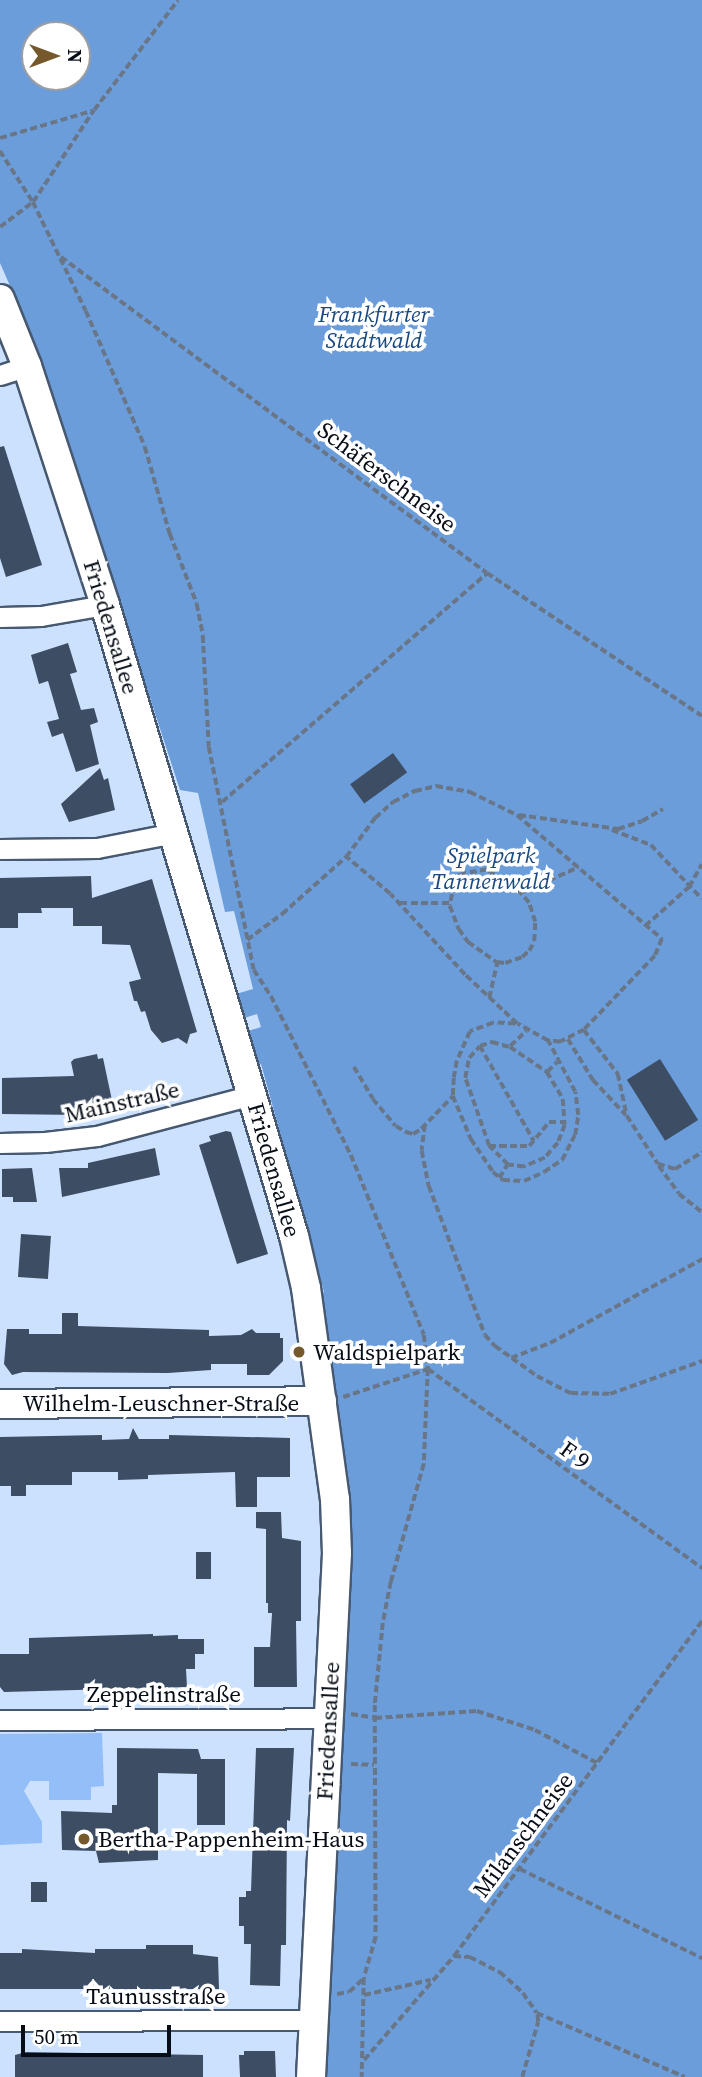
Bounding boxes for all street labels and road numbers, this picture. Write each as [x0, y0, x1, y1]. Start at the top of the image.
street label: Schäferschneise [312, 416, 462, 538]
street label: Friedensallee [78, 557, 144, 697]
street label: Mainstraße [62, 1075, 182, 1129]
street label: Friedensallee [242, 1100, 306, 1240]
street label: Wilhelm-Leuschner-Straße [23, 1389, 299, 1417]
street label: F 9 [555, 1435, 595, 1475]
street label: Friedensallee [311, 1661, 345, 1801]
street label: Zeppelinstraße [87, 1680, 241, 1708]
street label: Milanschneise [467, 1767, 579, 1903]
street label: Taunusstraße [86, 1982, 226, 2010]

